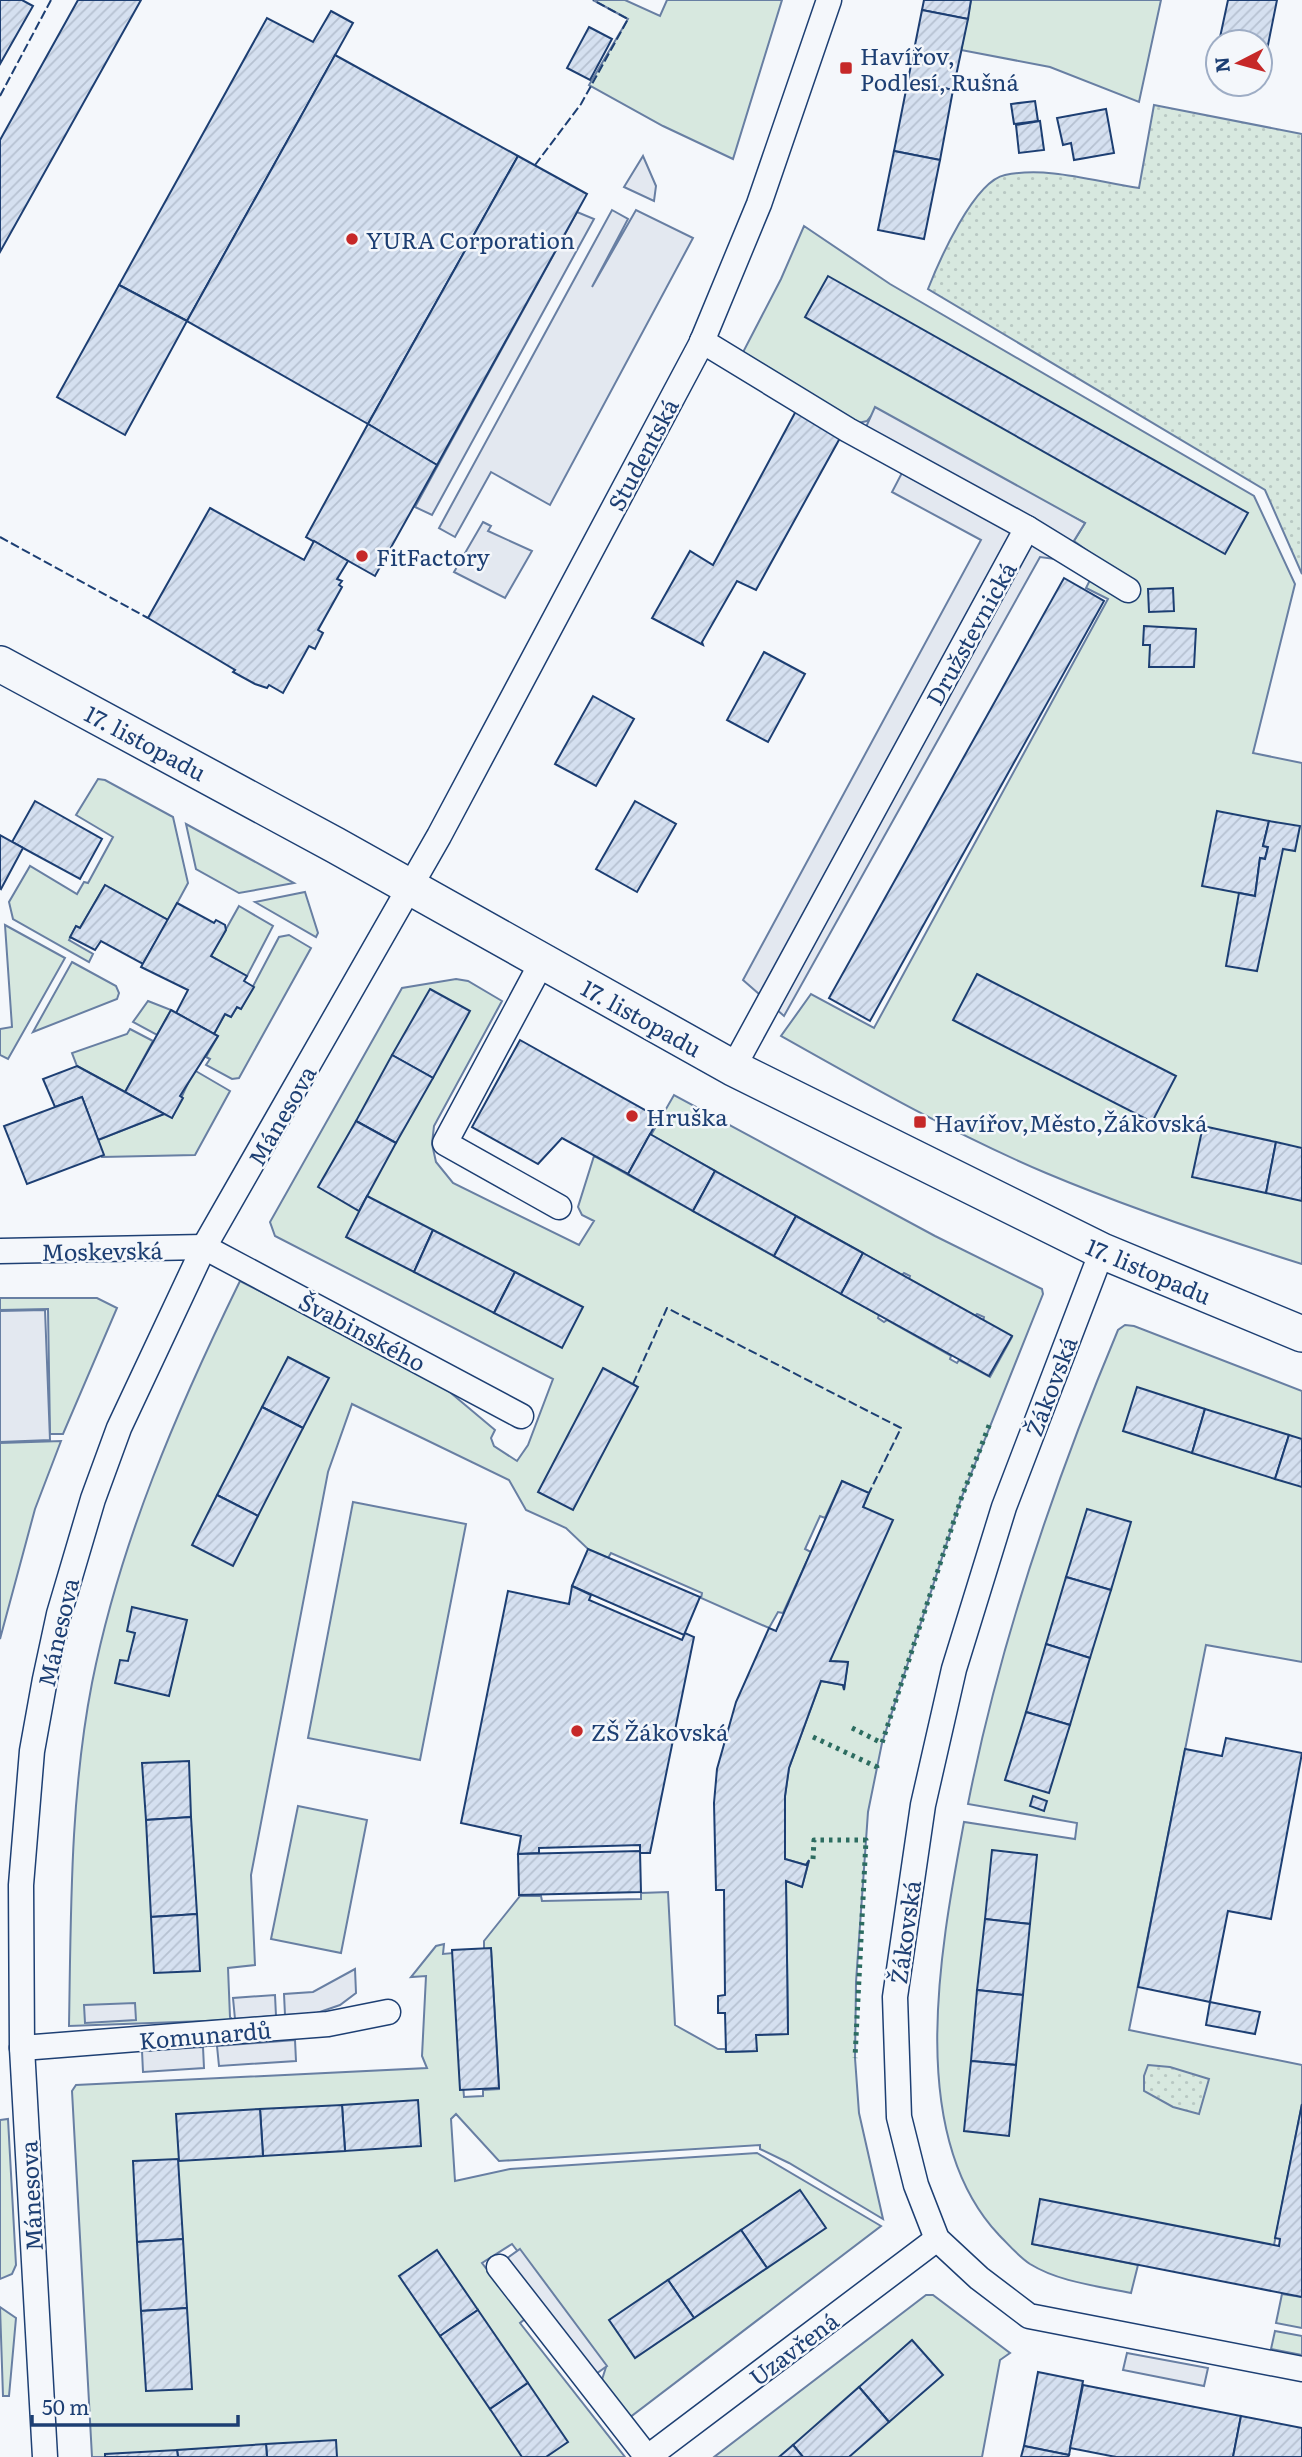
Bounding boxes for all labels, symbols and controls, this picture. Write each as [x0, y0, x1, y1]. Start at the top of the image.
north arrow [1204, 28, 1274, 98]
place label: Havířov, Podlesí, Rušná [860, 38, 1020, 98]
text: N [1206, 55, 1236, 74]
marker: Havířov, Podlesí, Rušná [838, 60, 854, 76]
place label: YURA Corporation [366, 222, 575, 256]
marker: YURA Corporation [344, 231, 360, 247]
street label: Studentská [598, 391, 686, 516]
place label: FitFactory [376, 539, 491, 573]
marker: FitFactory [354, 548, 370, 564]
street label: Družstevnická [916, 555, 1024, 711]
street label: 17. listopadu [79, 696, 213, 788]
street label: 17. listopadu [576, 970, 708, 1064]
street label: Mánesova [239, 1058, 324, 1171]
place label: Hruška [646, 1099, 728, 1133]
place label: Havířov,Město,Žákovská [934, 1105, 1208, 1139]
marker: Hruška [624, 1108, 640, 1124]
marker: Havířov,Město,Žákovská [912, 1114, 928, 1130]
street label: 17. listopadu [1081, 1228, 1217, 1312]
street label: Moskevská [41, 1232, 164, 1268]
street label: Švabinského [294, 1283, 432, 1379]
street label: Žákovská [1015, 1331, 1085, 1441]
street label: Mánesova [28, 1574, 86, 1690]
place label: ZŠ Žákovská [591, 1714, 729, 1748]
marker: ZŠ Žákovská [569, 1723, 585, 1739]
street label: Žákovská [880, 1877, 928, 1986]
street label: Komunardů [137, 2011, 273, 2057]
street label: Mánesova [10, 2139, 50, 2252]
street label: Uzavřená [741, 2303, 845, 2393]
scale bar [32, 2384, 238, 2428]
text: 50 m [42, 2390, 89, 2421]

